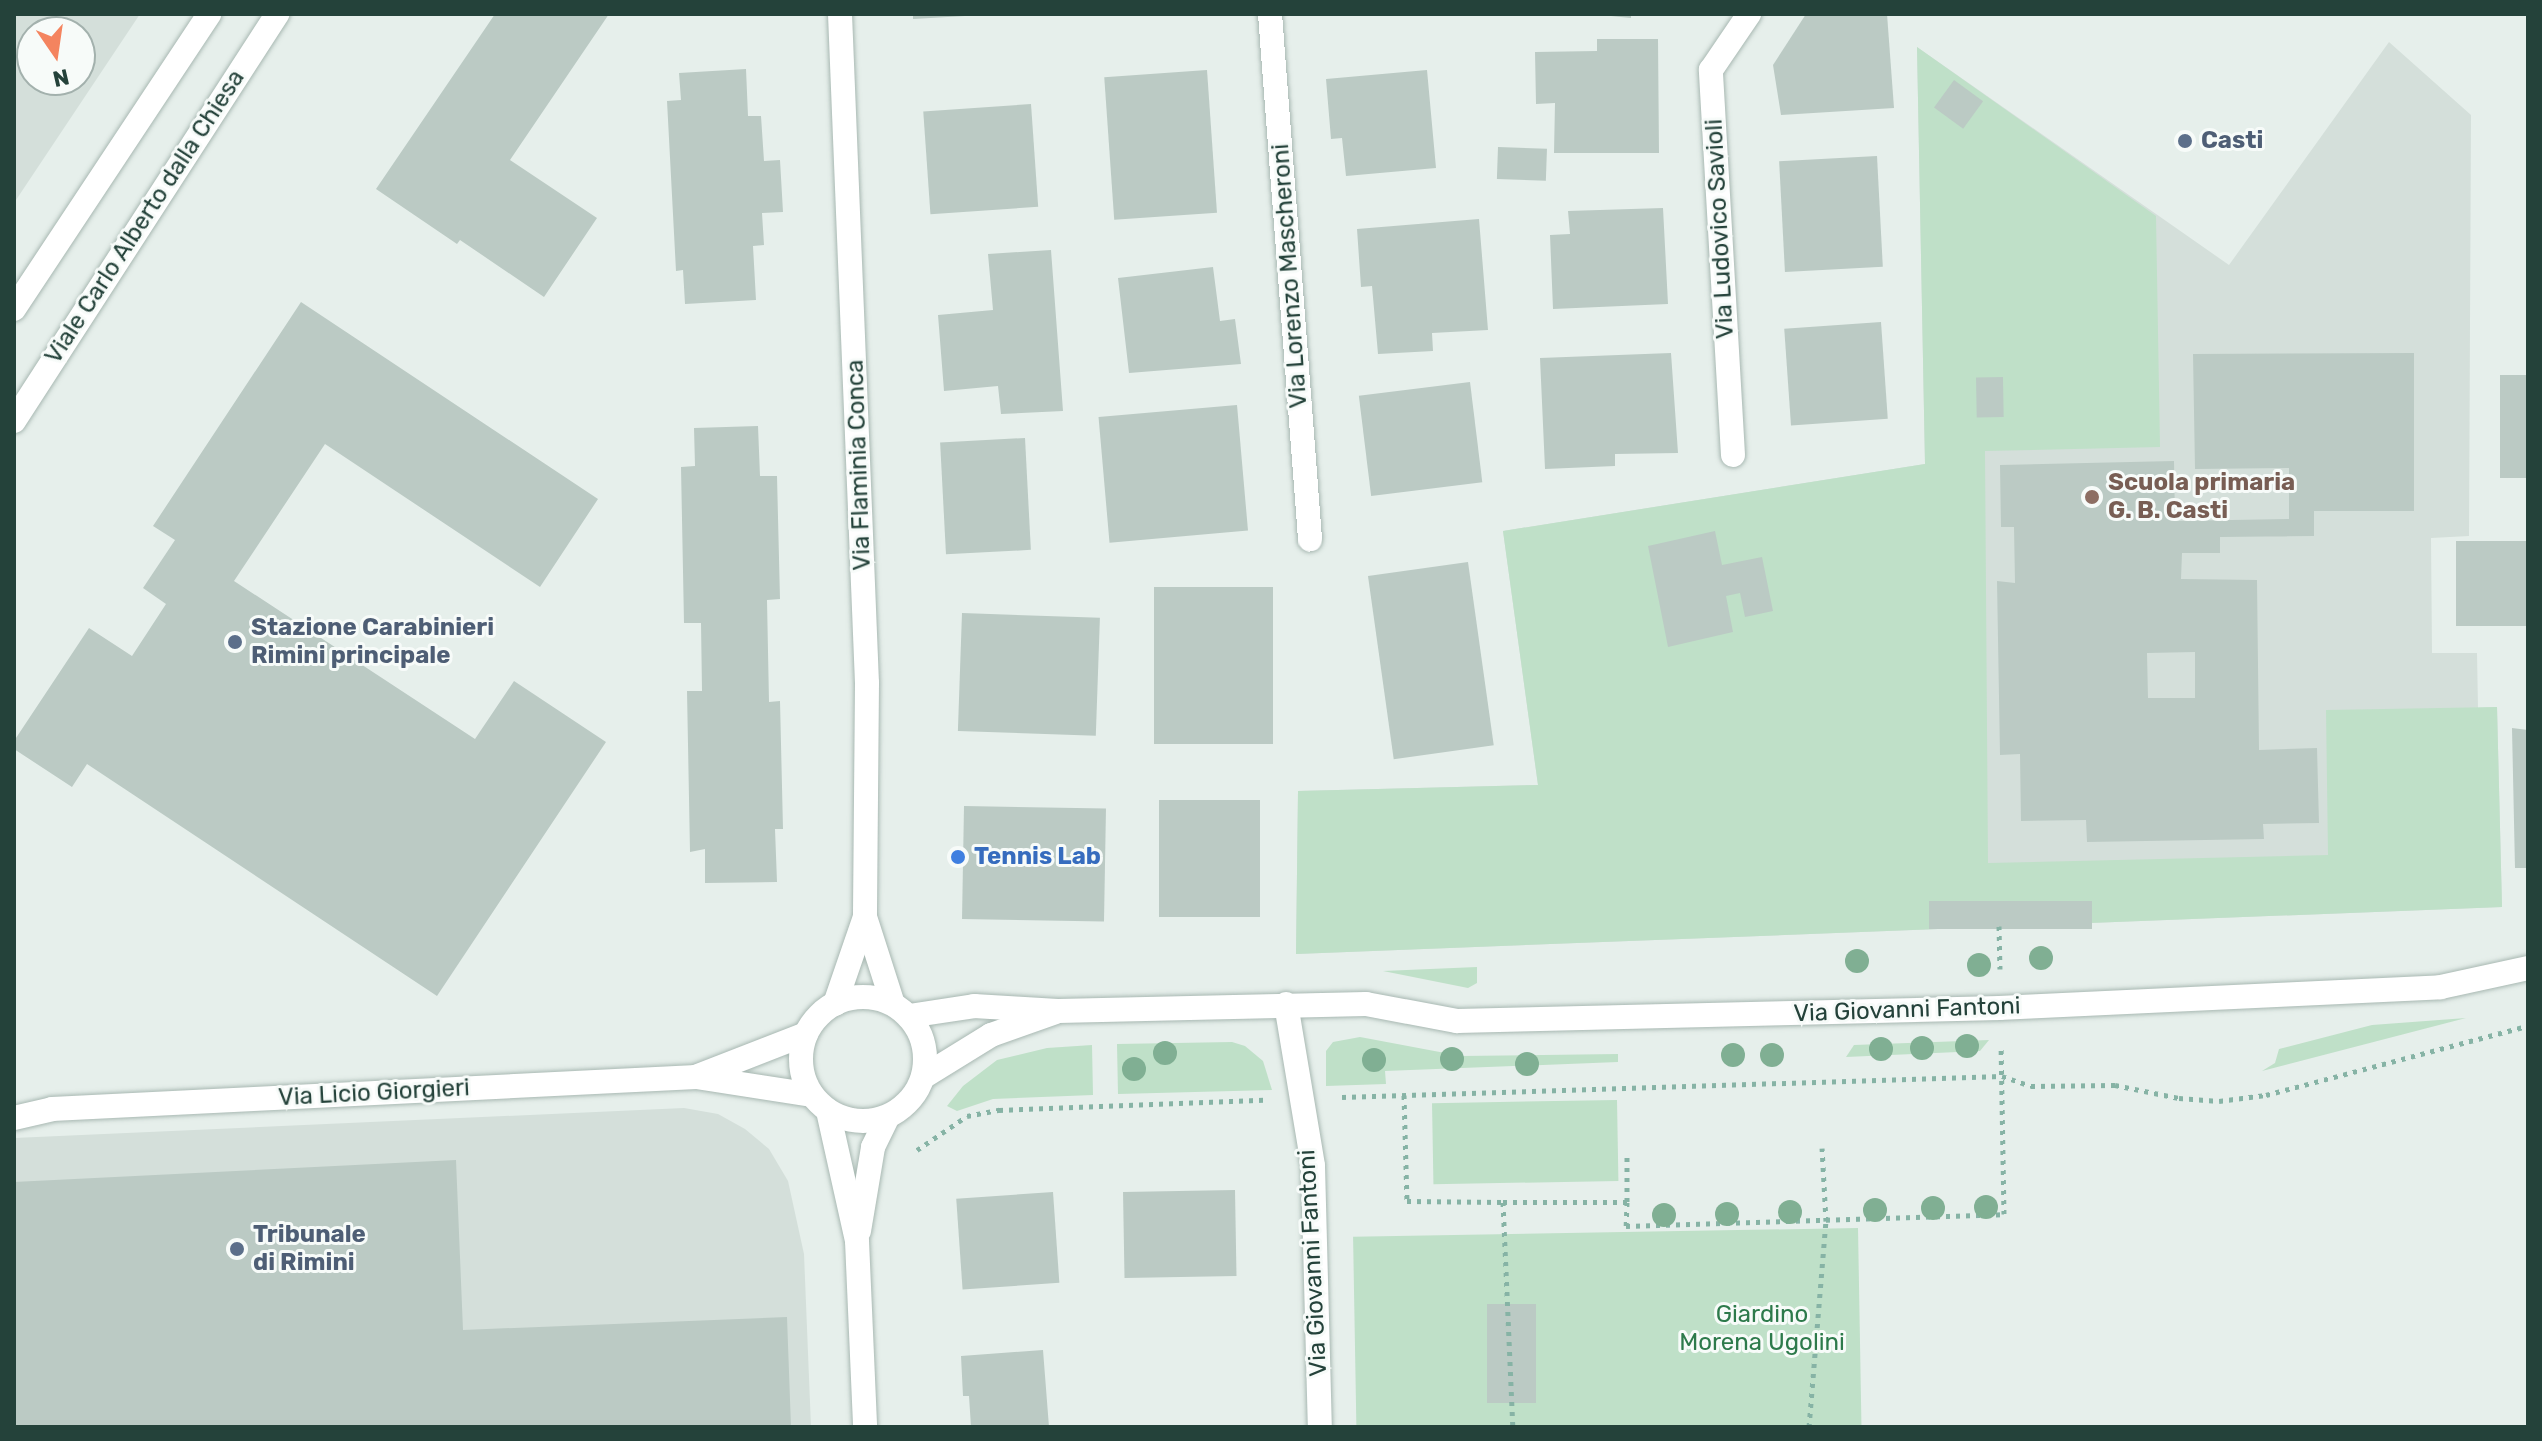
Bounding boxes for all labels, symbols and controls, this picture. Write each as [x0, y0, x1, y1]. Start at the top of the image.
north arrow [16, 16, 96, 96]
text: N [50, 63, 72, 93]
street label: Viale Carlo Alberto dalla Chiesa [39, 64, 251, 370]
street label: Via Ludovico Savioli [1700, 118, 1740, 340]
place label: Casti [2201, 127, 2263, 155]
marker: Casti [2176, 132, 2194, 150]
street label: Via Lorenzo Mascheroni [1266, 143, 1314, 409]
street label: Via Flaminia Conca [841, 359, 877, 571]
place label: Scuola primaria G. B. Casti [2108, 469, 2295, 525]
marker: Scuola primaria G. B. Casti [2083, 488, 2101, 506]
place label: Stazione Carabinieri Rimini principale [251, 614, 494, 670]
marker: Stazione Carabinieri Rimini principale [226, 633, 244, 651]
place label: Tennis Lab [974, 843, 1101, 871]
marker: Tennis Lab [949, 848, 967, 866]
street label: Via Giovanni Fantoni [1793, 992, 2021, 1028]
street label: Via Licio Giorgieri [277, 1074, 471, 1112]
street label: Via Giovanni Fantoni [1293, 1149, 1333, 1377]
place label: Tribunale di Rimini [253, 1221, 366, 1277]
marker: Tribunale di Rimini [228, 1240, 246, 1258]
park label: Giardino Morena Ugolini [1679, 1301, 1845, 1357]

